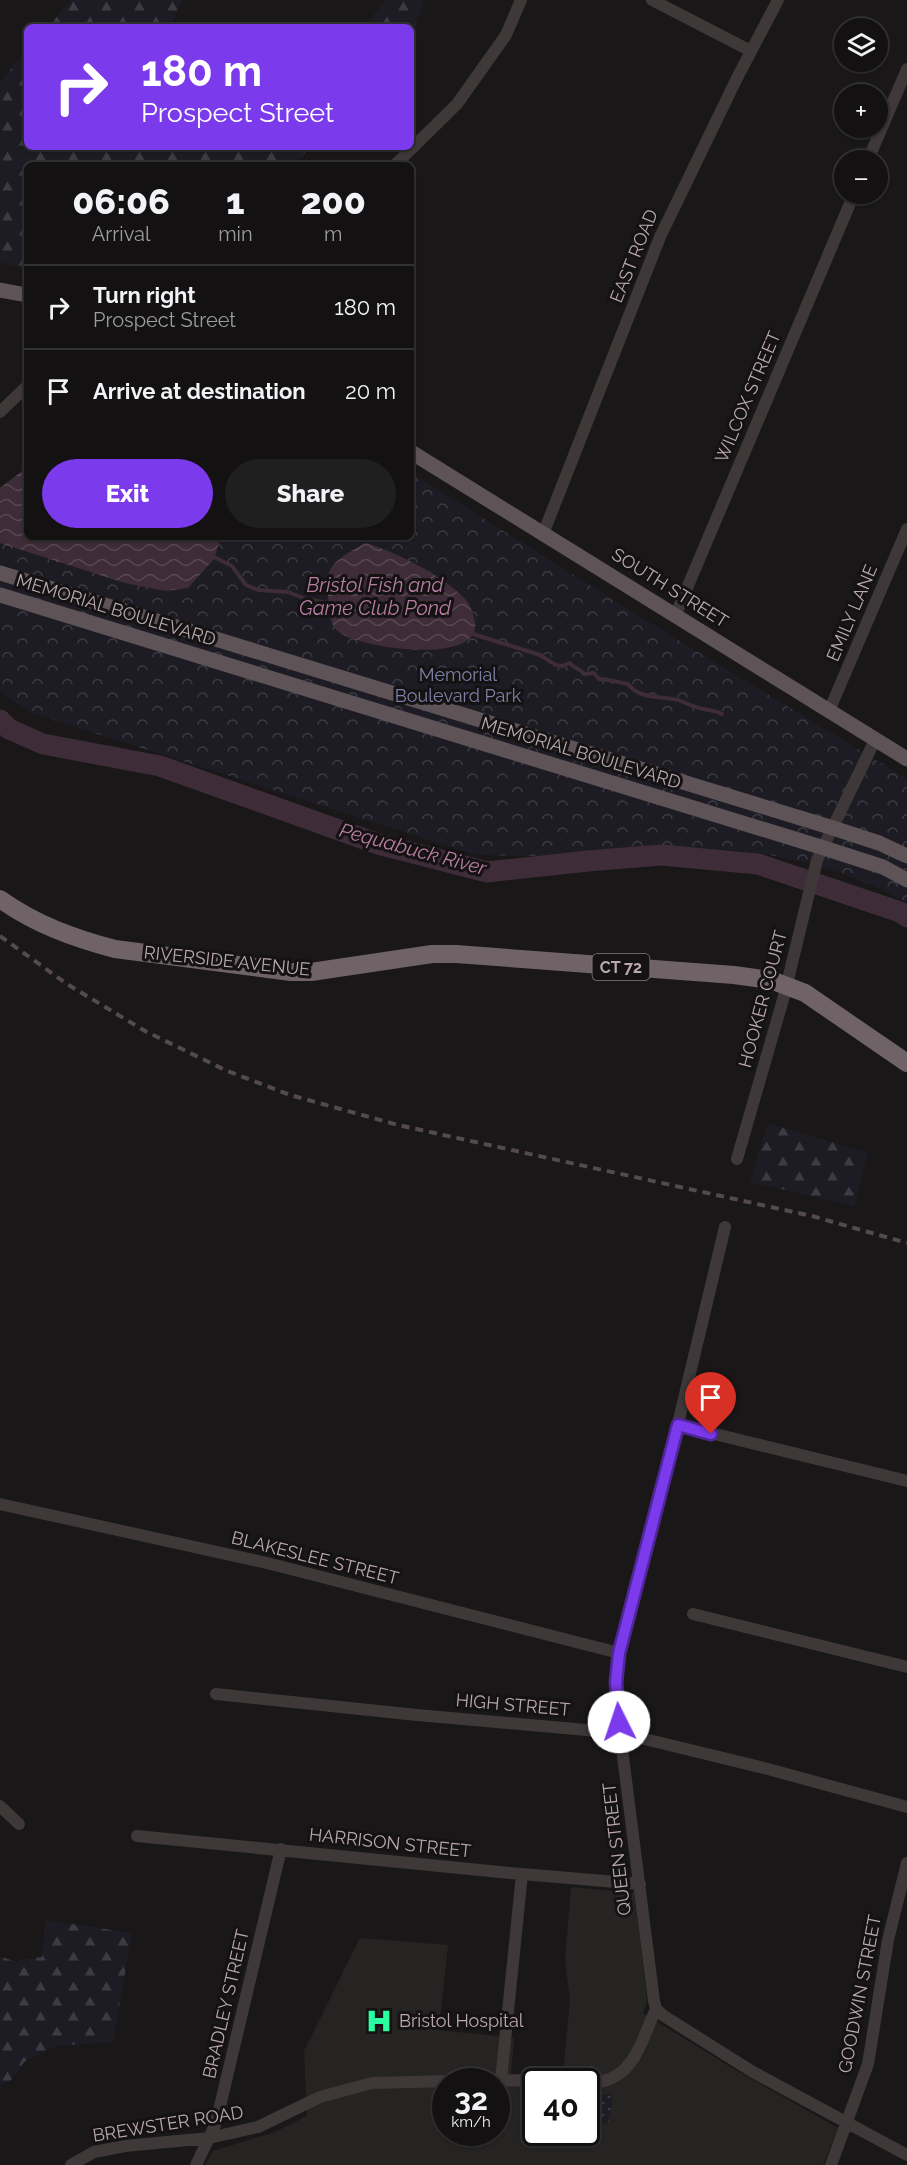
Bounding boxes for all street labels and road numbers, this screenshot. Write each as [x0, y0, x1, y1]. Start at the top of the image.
street label: EAST ROAD [605, 206, 662, 306]
street label: WILCOX STREET [710, 328, 785, 466]
street label: SOUTH STREET [608, 543, 732, 632]
street label: EMILY LANE [822, 561, 881, 664]
street label: MEMORIAL BOULEVARD [14, 569, 219, 650]
street label: MEMORIAL BOULEVARD [479, 712, 684, 793]
street label: HOOKER COURT [734, 928, 791, 1070]
street label: RIVERSIDE AVENUE [143, 941, 311, 980]
road number: CT 72 [592, 954, 650, 980]
street label: BLAKESLEE STREET [229, 1527, 401, 1588]
street label: HIGH STREET [455, 1689, 571, 1720]
street label: QUEEN STREET [598, 1781, 635, 1917]
street label: HARRISON STREET [308, 1824, 472, 1861]
street label: GOODWIN STREET [834, 1913, 885, 2075]
street label: BRADLEY STREET [198, 1927, 253, 2080]
street label: BREWSTER ROAD [91, 2101, 245, 2146]

